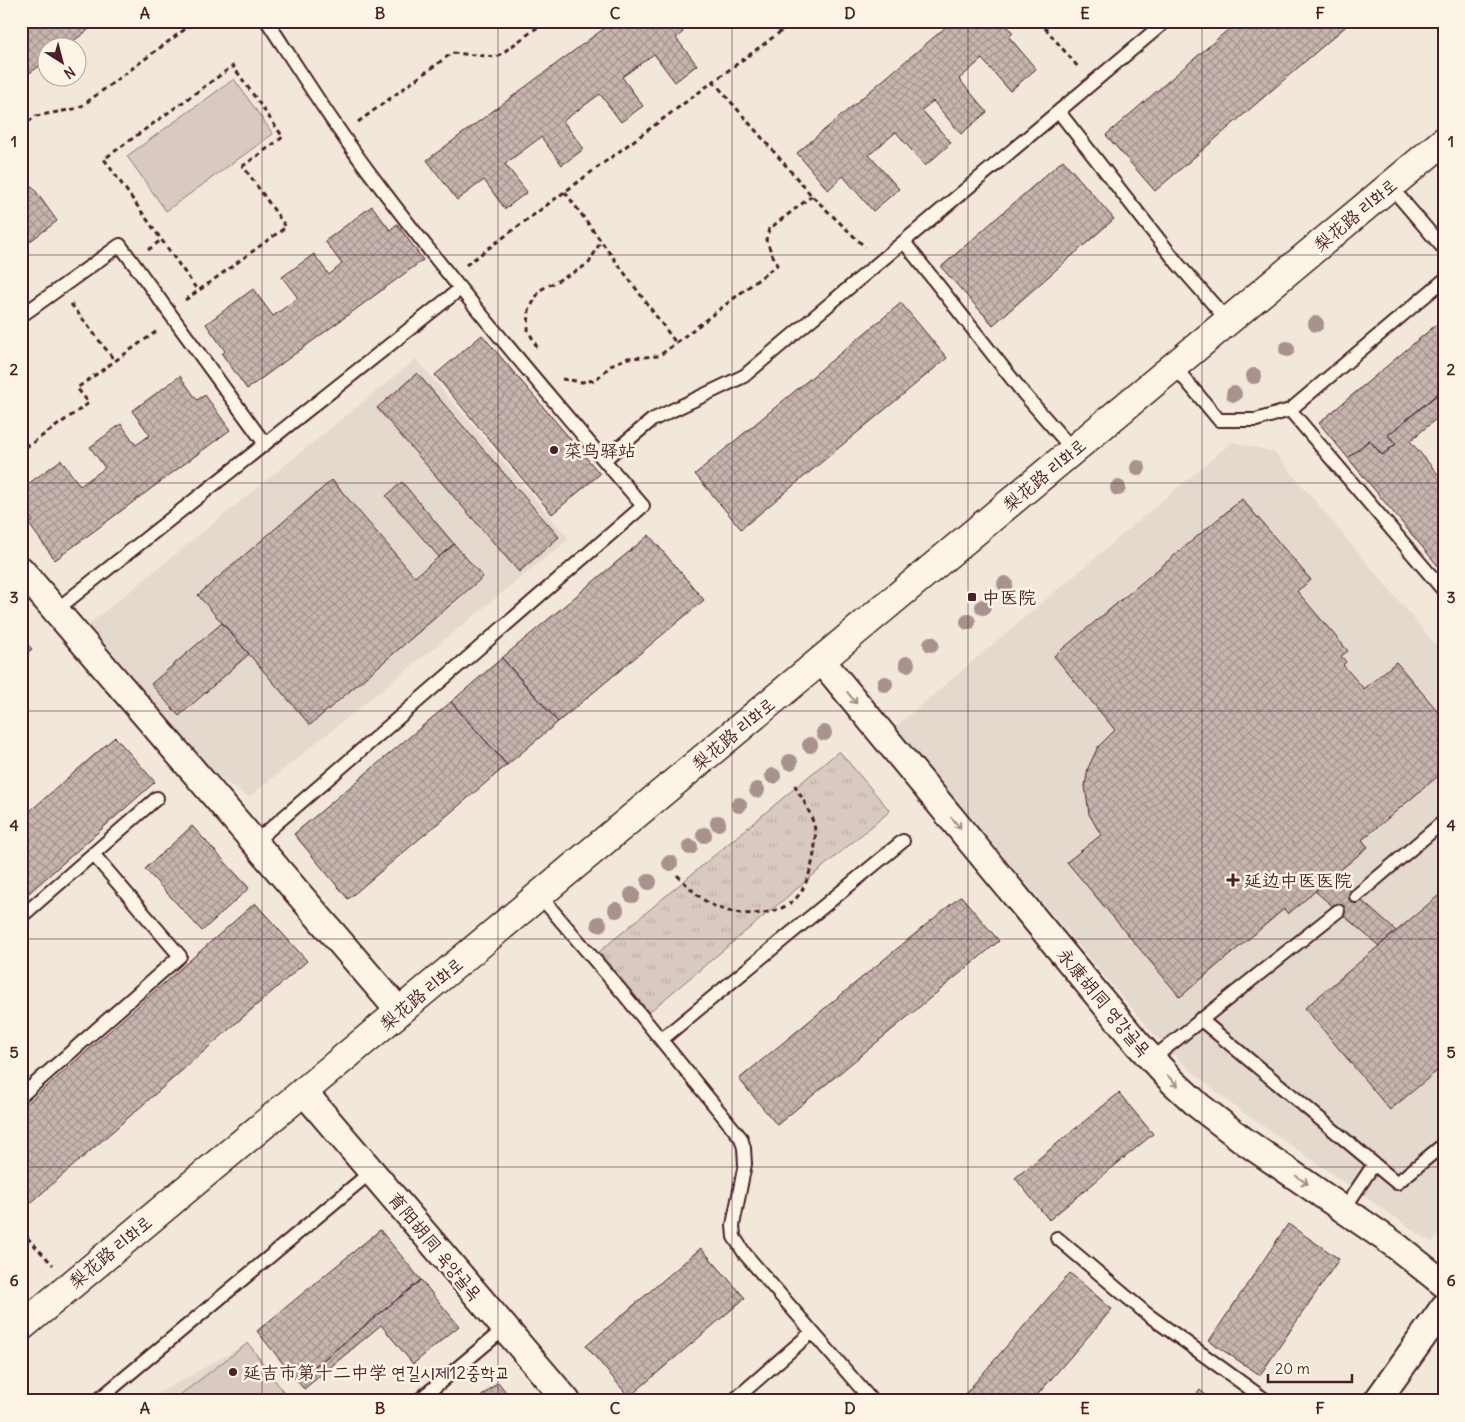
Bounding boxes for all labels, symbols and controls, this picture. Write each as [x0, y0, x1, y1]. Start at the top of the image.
text: A [140, 3, 150, 23]
text: B [375, 3, 386, 23]
text: C [610, 3, 621, 23]
text: D [844, 3, 856, 23]
text: E [1080, 3, 1090, 23]
text: F [1315, 3, 1325, 23]
north arrow [38, 38, 88, 88]
text: N [60, 62, 79, 83]
text: 1 [11, 131, 17, 151]
text: 1 [1448, 131, 1454, 151]
street label: 梨花路 리화로 [1309, 173, 1401, 257]
text: 2 [10, 359, 19, 379]
text: 2 [1447, 359, 1456, 379]
street label: 梨花路 리화로 [998, 433, 1090, 517]
place label: 菜鸟驿站 [564, 439, 636, 462]
marker: 菜鸟驿站 [548, 444, 560, 456]
place label: 中医院 [982, 586, 1036, 609]
text: 3 [9, 587, 19, 607]
text: 3 [1446, 587, 1456, 607]
marker: 中医院 [966, 591, 978, 603]
one-way arrow [847, 691, 858, 704]
street label: 梨花路 리화로 [687, 692, 779, 776]
text: 4 [9, 815, 19, 835]
text: 4 [1446, 815, 1456, 835]
one-way arrow [950, 816, 961, 829]
place label: 延边中医医院 [1244, 869, 1352, 892]
marker: 延边中医医院 [1226, 873, 1240, 887]
street label: 永康胡同 영강골목 [1052, 943, 1156, 1061]
street label: 梨花路 리화로 [375, 952, 467, 1036]
text: 5 [9, 1042, 19, 1062]
text: 5 [1446, 1042, 1456, 1062]
one-way arrow [1167, 1075, 1179, 1088]
one-way arrow [1294, 1175, 1308, 1185]
street label: 育阳胡同 육양골목 [383, 1187, 487, 1305]
street label: 梨花路 리화로 [64, 1210, 156, 1294]
text: 6 [9, 1270, 19, 1290]
text: 6 [1446, 1270, 1456, 1290]
scale bar [1268, 1352, 1351, 1384]
text: 20 m [1275, 1359, 1310, 1378]
place label: 延吉市第十二中学 연길시제12중학교 [243, 1361, 510, 1384]
marker: 延吉市第十二中学 연길시제12중학교 [227, 1366, 239, 1378]
text: A [140, 1398, 150, 1418]
text: B [375, 1398, 386, 1418]
text: C [610, 1398, 621, 1418]
text: D [844, 1398, 856, 1418]
text: E [1080, 1398, 1090, 1418]
text: F [1315, 1398, 1325, 1418]

